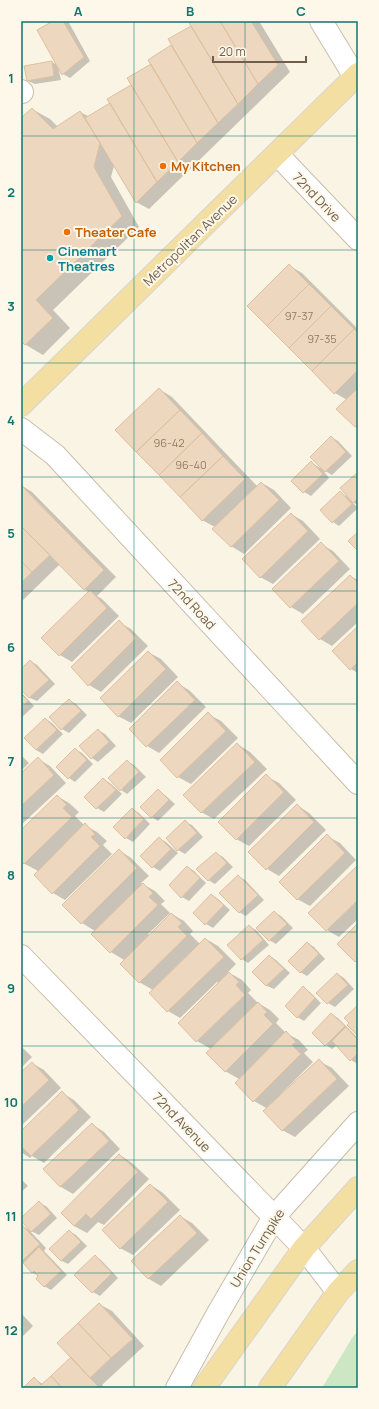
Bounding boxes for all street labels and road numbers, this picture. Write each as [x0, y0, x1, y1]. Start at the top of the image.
street label: 72nd Drive [289, 168, 345, 226]
street label: Metropolitan Avenue [139, 190, 241, 290]
street label: 72nd Road [164, 575, 220, 633]
street label: 72nd Avenue [149, 1088, 215, 1156]
street label: Union Turnpike [226, 1205, 289, 1291]

